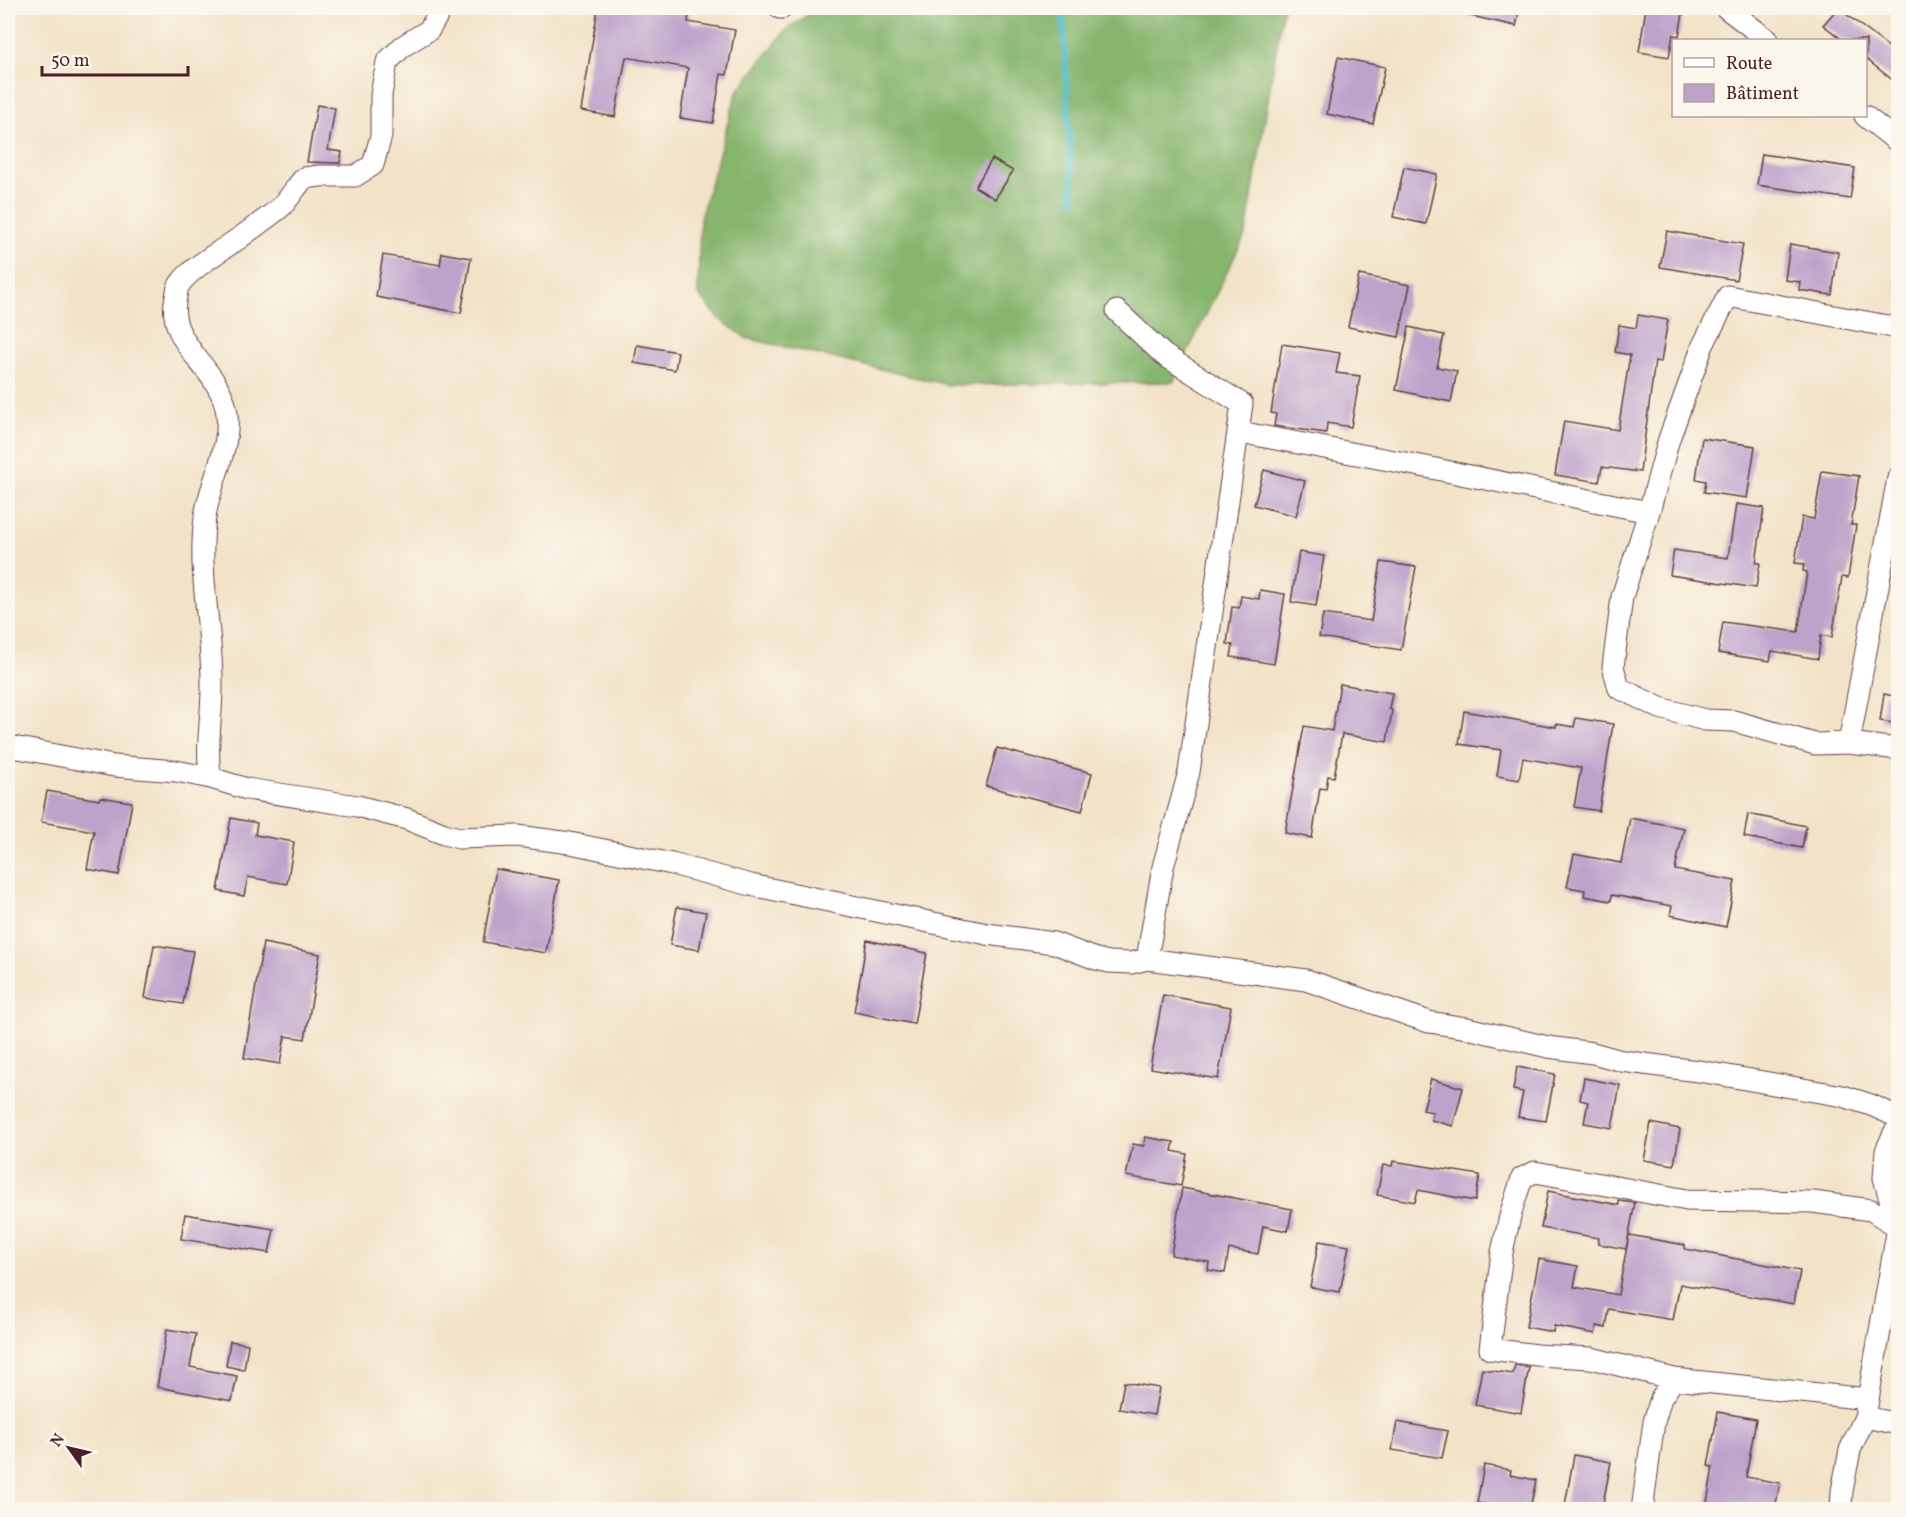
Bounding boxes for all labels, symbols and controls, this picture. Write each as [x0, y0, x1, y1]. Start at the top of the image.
scale bar [42, 39, 188, 77]
legend [1672, 39, 1867, 117]
text: 50 m [51, 49, 90, 74]
text: Route [1726, 52, 1772, 77]
text: Bâtiment [1726, 82, 1799, 107]
north arrow [39, 1418, 99, 1478]
text: N [46, 1429, 71, 1452]

